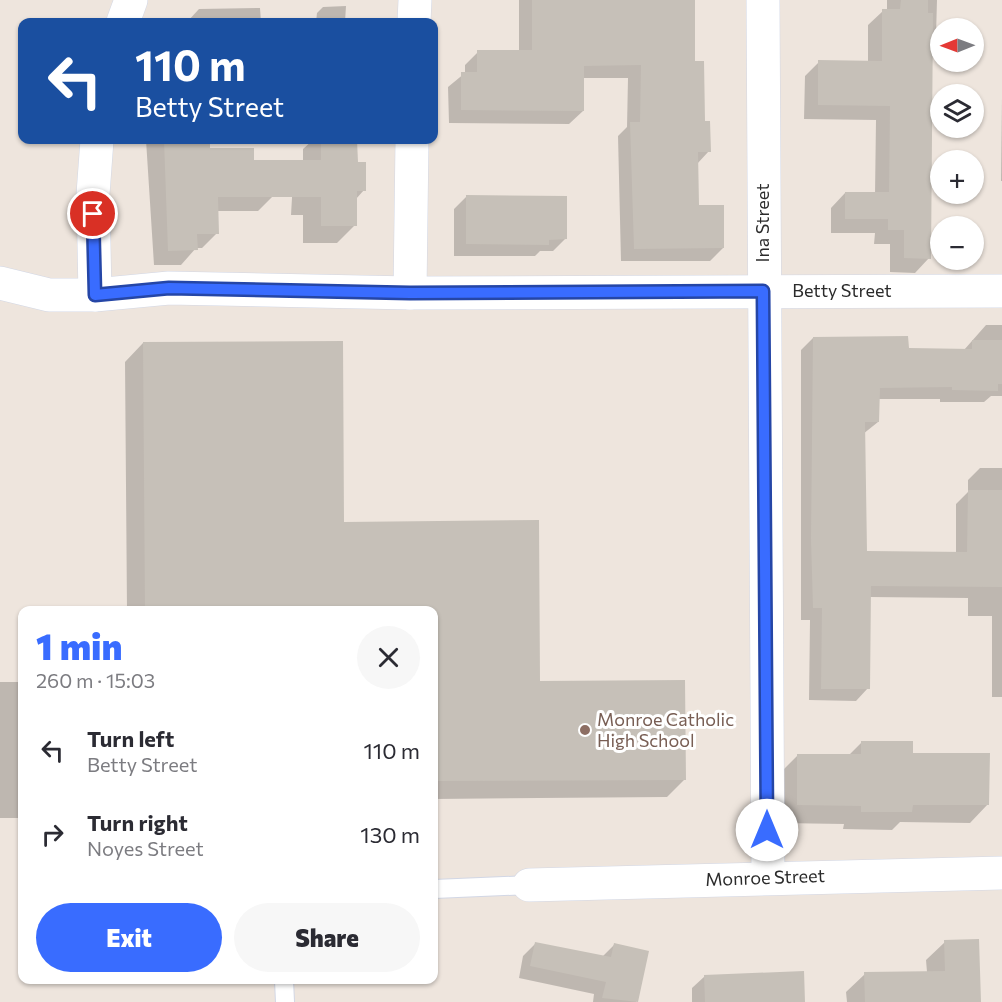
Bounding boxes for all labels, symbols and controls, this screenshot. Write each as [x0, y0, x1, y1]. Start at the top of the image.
north arrow [930, 18, 984, 72]
map controls [930, 18, 984, 270]
text: 110 m [135, 38, 246, 90]
icon: left [36, 42, 114, 120]
button: layers [930, 84, 984, 138]
text: Betty Street [135, 90, 284, 123]
button: + [930, 150, 984, 204]
street label: Ina Street [751, 183, 773, 263]
pin [67, 188, 118, 239]
icon: arrive [76, 197, 109, 230]
button: − [930, 216, 984, 270]
street label: Betty Street [792, 279, 892, 301]
text: 1 min [36, 623, 122, 667]
button: close [357, 626, 420, 689]
text: 260 m · 15:03 [36, 668, 155, 692]
place label: Monroe Catholic High School [597, 708, 734, 751]
marker: Monroe Catholic High School [578, 723, 592, 737]
text: Turn left [87, 725, 174, 752]
icon: left [36, 734, 69, 767]
text: 110 m [363, 737, 420, 764]
text: Betty Street [87, 752, 197, 776]
position arrow [735, 798, 799, 862]
text: Turn right [87, 809, 188, 836]
icon: right [36, 818, 69, 851]
text: 130 m [360, 821, 420, 848]
text: Noyes Street [87, 836, 204, 860]
street label: Monroe Street [705, 864, 825, 890]
button: Exit [36, 903, 222, 972]
button: Share [234, 903, 420, 972]

